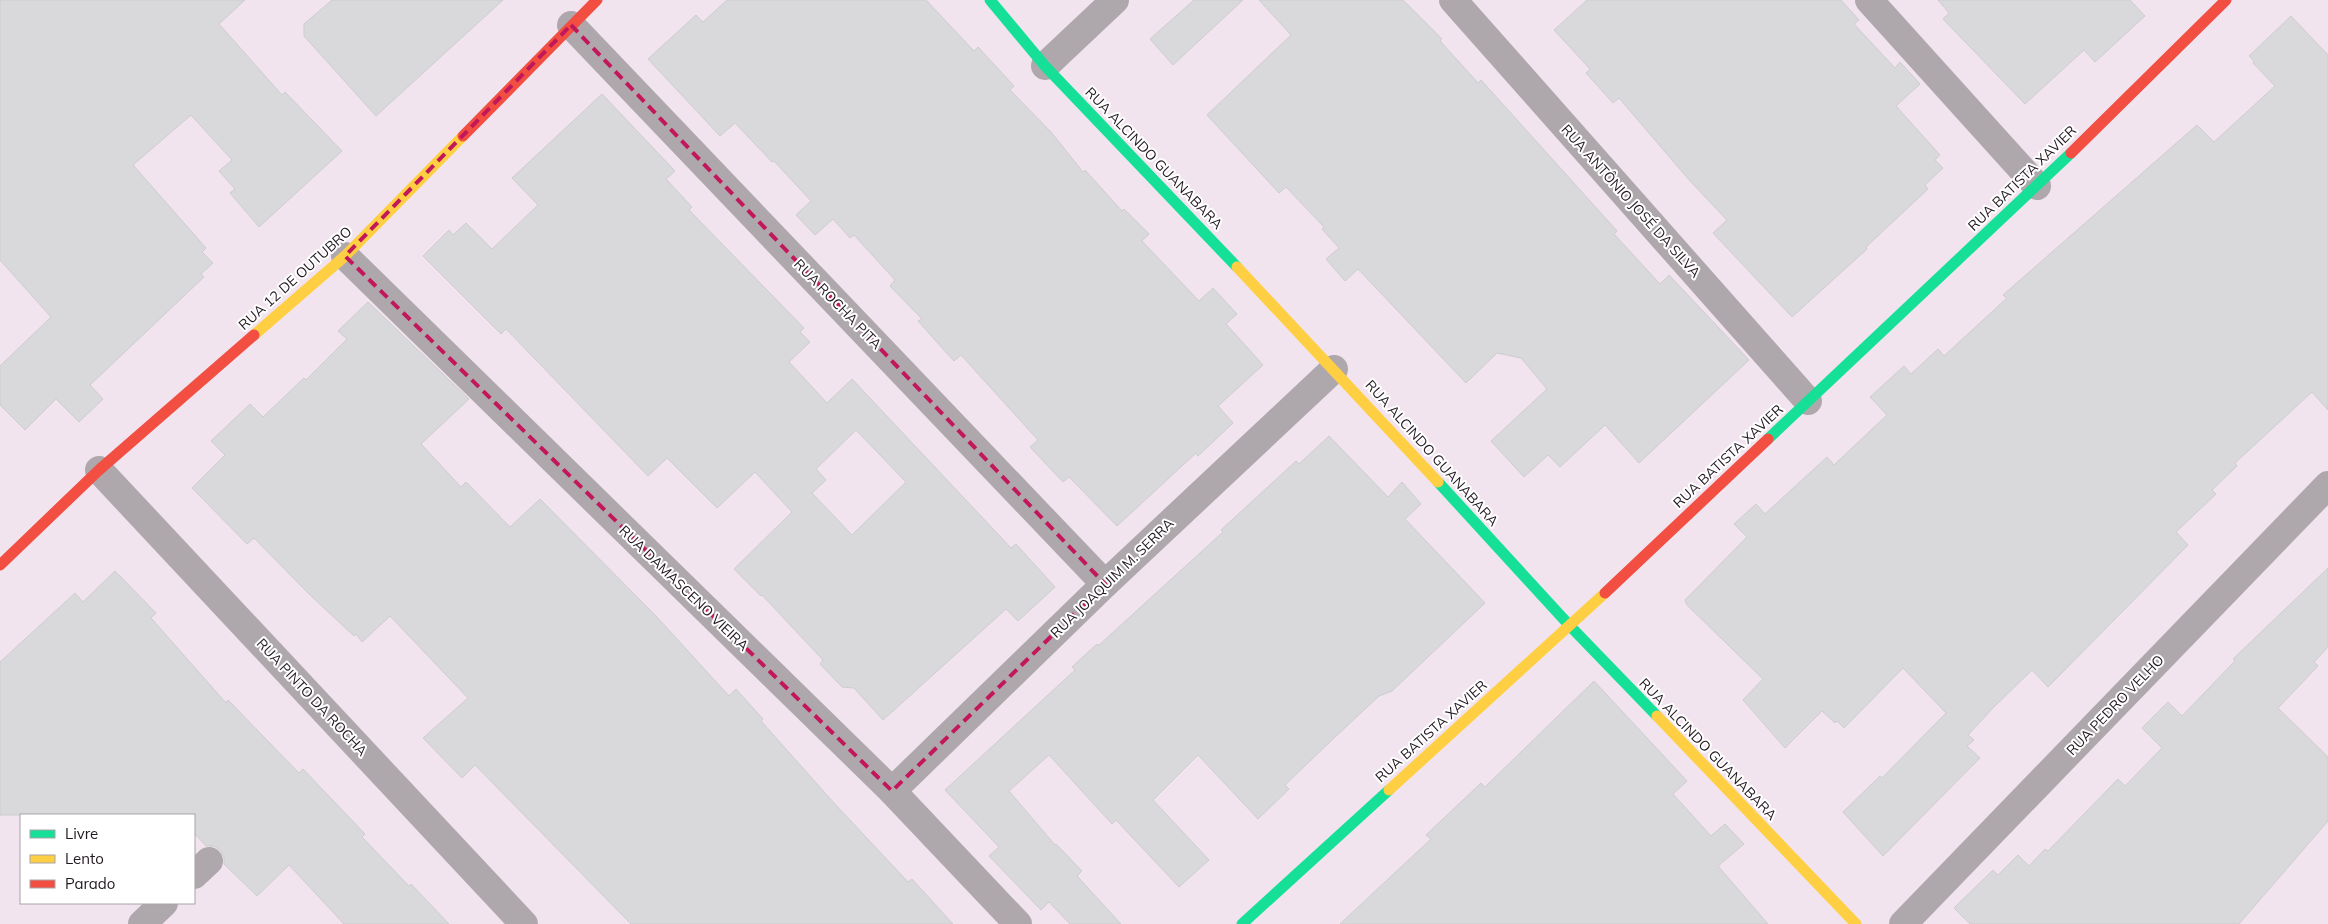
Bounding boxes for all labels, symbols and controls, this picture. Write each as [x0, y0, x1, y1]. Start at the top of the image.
street label: RUA ALCINDO GUANABARA [1081, 83, 1227, 233]
street label: RUA ANTÔNIO JOSÉ DA SILVA [1557, 121, 1705, 282]
street label: RUA BATISTA XAVIER [1964, 121, 2080, 235]
street label: RUA 12 DE OUTUBRO [235, 222, 355, 334]
street label: RUA ROCHA PITA [790, 255, 886, 354]
street label: RUA ALCINDO GUANABARA [1362, 376, 1503, 530]
street label: RUA BATISTA XAVIER [1669, 400, 1787, 512]
street label: RUA JOAQUIM M. SERRA [1046, 514, 1178, 642]
street label: RUA DAMASCENO VIEIRA [615, 521, 753, 655]
street label: RUA PINTO DA ROCHA [253, 634, 372, 760]
street label: RUA PEDRO VELHO [2062, 651, 2168, 759]
street label: RUA ALCINDO GUANABARA [1635, 674, 1781, 824]
street label: RUA BATISTA XAVIER [1371, 676, 1491, 786]
legend [20, 814, 195, 904]
text: Livre [65, 824, 98, 843]
text: Lento [65, 849, 104, 868]
text: Parado [65, 874, 115, 893]

